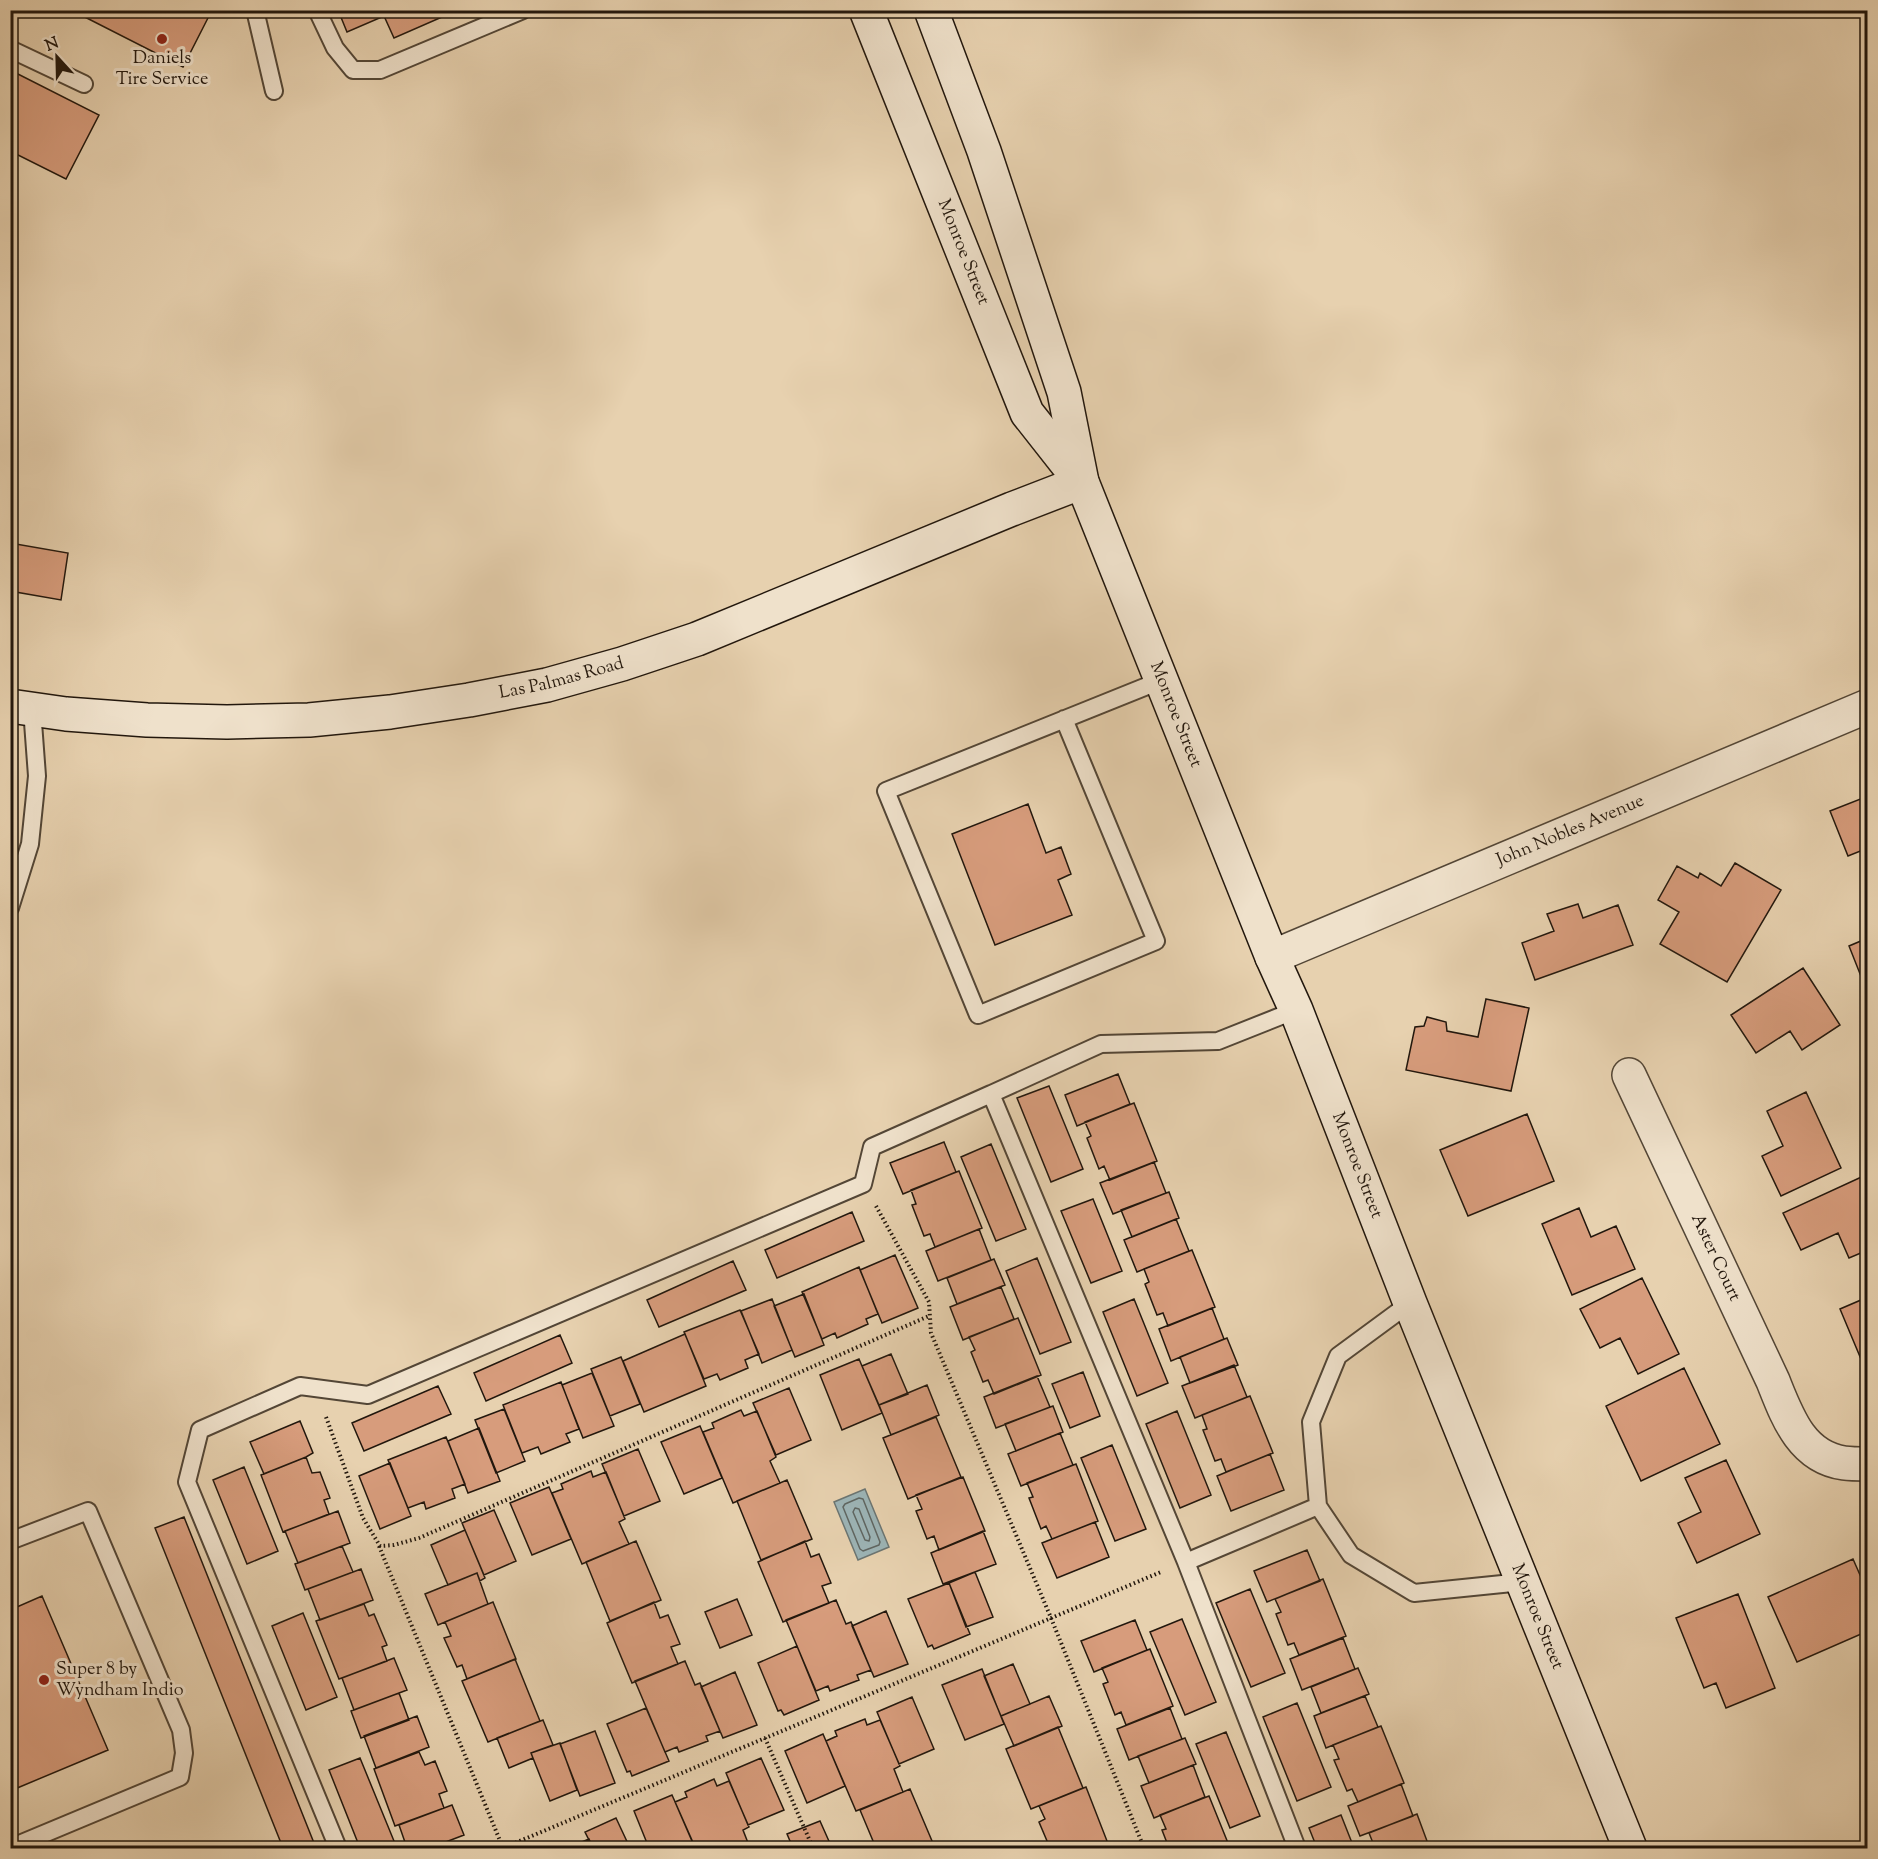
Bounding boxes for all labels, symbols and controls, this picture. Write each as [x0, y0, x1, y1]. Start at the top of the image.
north arrow [27, 27, 87, 87]
text: N [42, 32, 63, 58]
marker: Daniels Tire Service [155, 32, 169, 46]
place label: Daniels Tire Service [116, 46, 208, 93]
street label: Monroe Street [930, 196, 996, 309]
street label: Las Palmas Road [497, 651, 627, 707]
street label: Monroe Street [1142, 658, 1208, 772]
street label: John Nobles Avenue [1492, 789, 1648, 874]
street label: Monroe Street [1324, 1109, 1389, 1222]
street label: Aster Court [1683, 1210, 1747, 1306]
street label: Monroe Street [1504, 1560, 1570, 1674]
place label: Super 8 by Wyndham Indio [56, 1657, 184, 1704]
marker: Super 8 by Wyndham Indio [37, 1673, 51, 1687]

